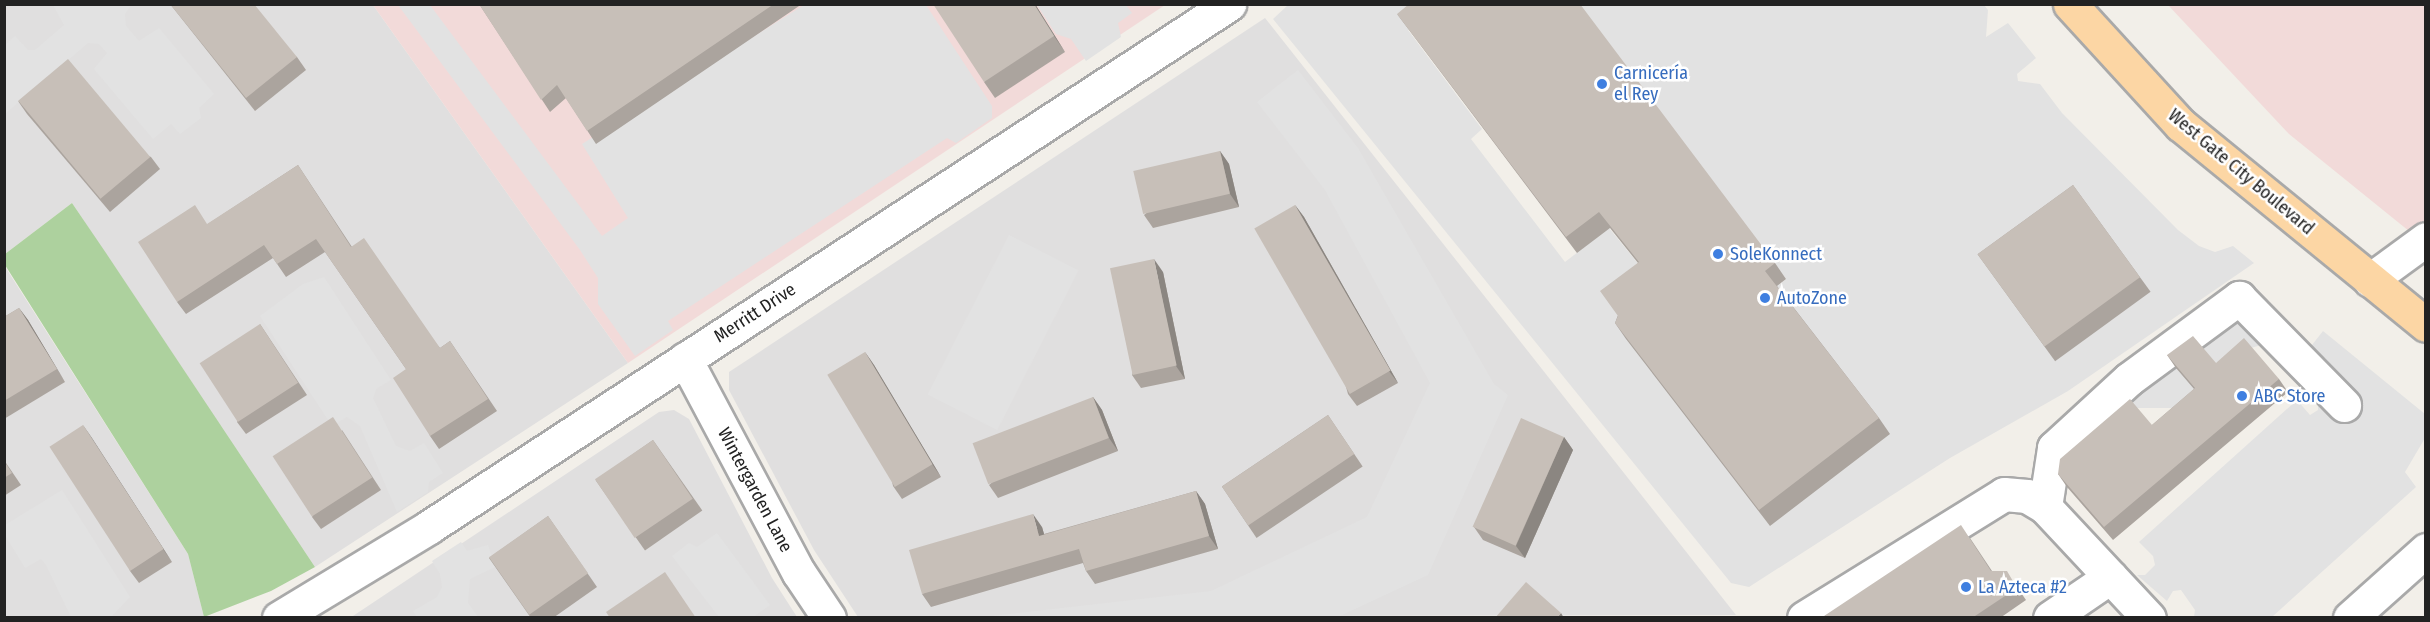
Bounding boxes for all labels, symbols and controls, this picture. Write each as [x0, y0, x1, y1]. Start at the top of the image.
place label: Carnicería el Rey [1614, 63, 1688, 106]
marker: Carnicería el Rey [1595, 77, 1609, 91]
street label: West Gate City Boulevard [2164, 105, 2318, 239]
place label: SoleKonnect [1730, 243, 1822, 265]
marker: SoleKonnect [1711, 247, 1725, 261]
street label: Merritt Drive [710, 279, 800, 347]
place label: AutoZone [1777, 287, 1847, 309]
marker: AutoZone [1758, 291, 1772, 305]
place label: ABC Store [2254, 385, 2325, 407]
marker: ABC Store [2235, 389, 2249, 403]
street label: Wintergarden Lane [713, 424, 797, 556]
place label: La Azteca #2 [1978, 576, 2067, 598]
marker: La Azteca #2 [1959, 580, 1973, 594]

